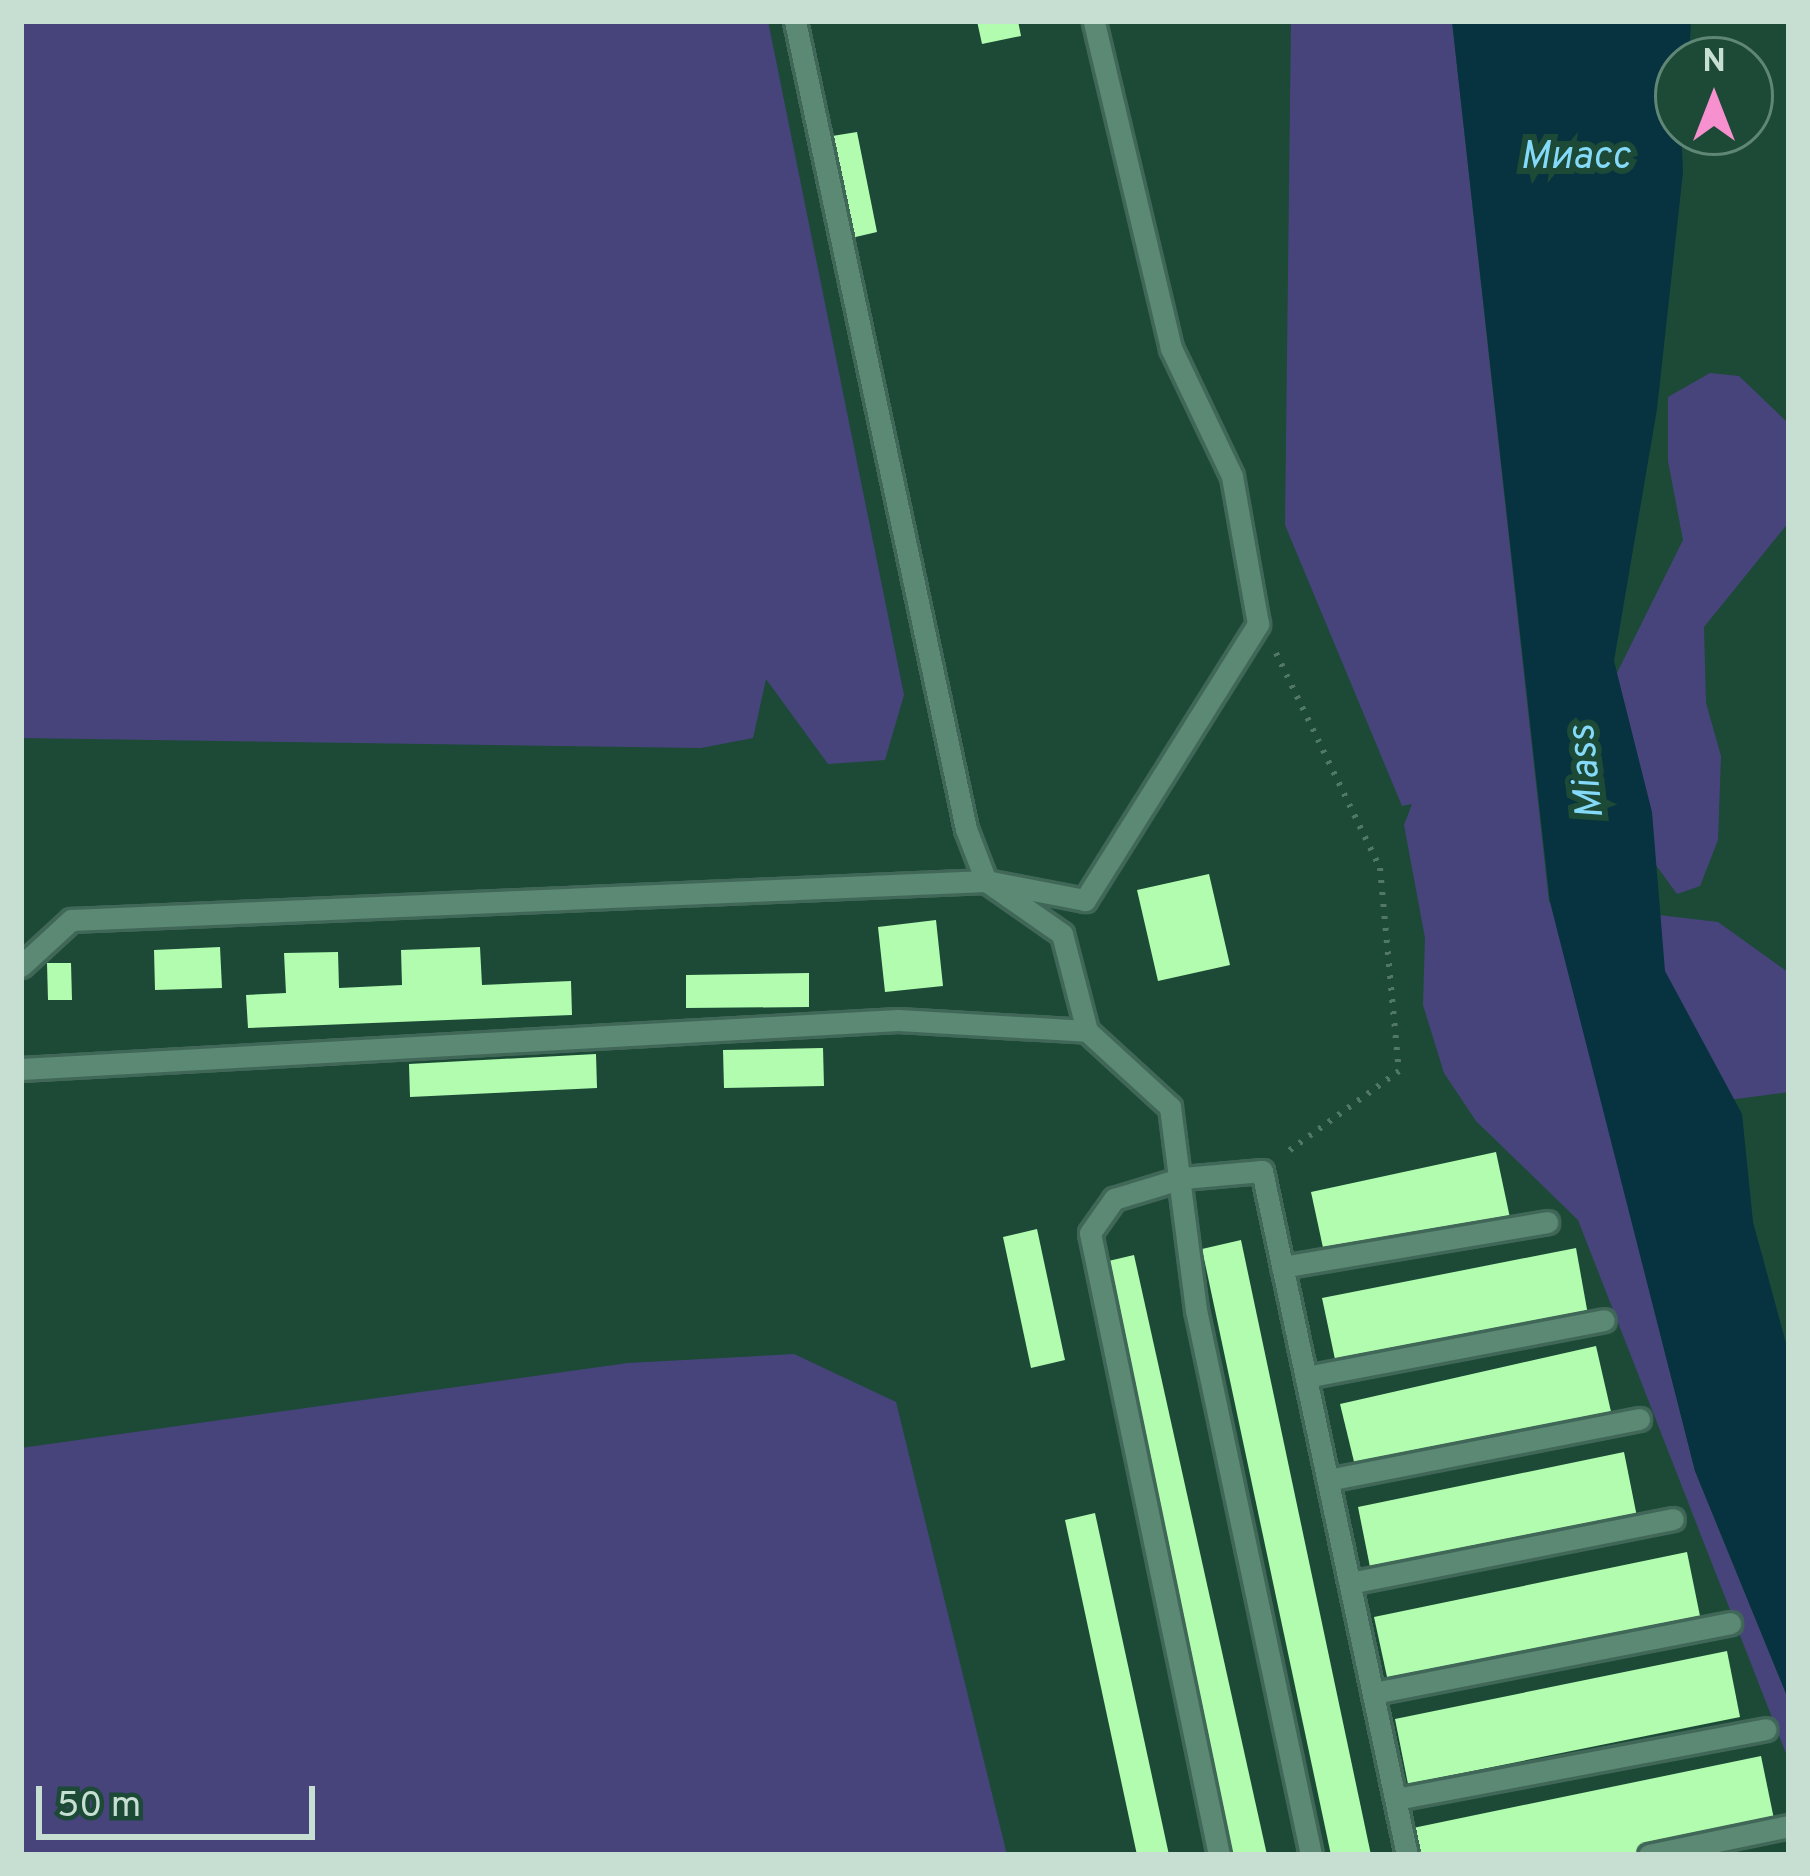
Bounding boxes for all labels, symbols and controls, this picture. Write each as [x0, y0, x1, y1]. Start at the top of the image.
north arrow [1654, 36, 1774, 156]
text: N [1702, 42, 1726, 84]
water label: Миасс [1520, 136, 1630, 182]
water label: Miass [1561, 722, 1617, 822]
scale bar [42, 1762, 321, 1836]
text: 50 m [57, 1784, 141, 1830]

